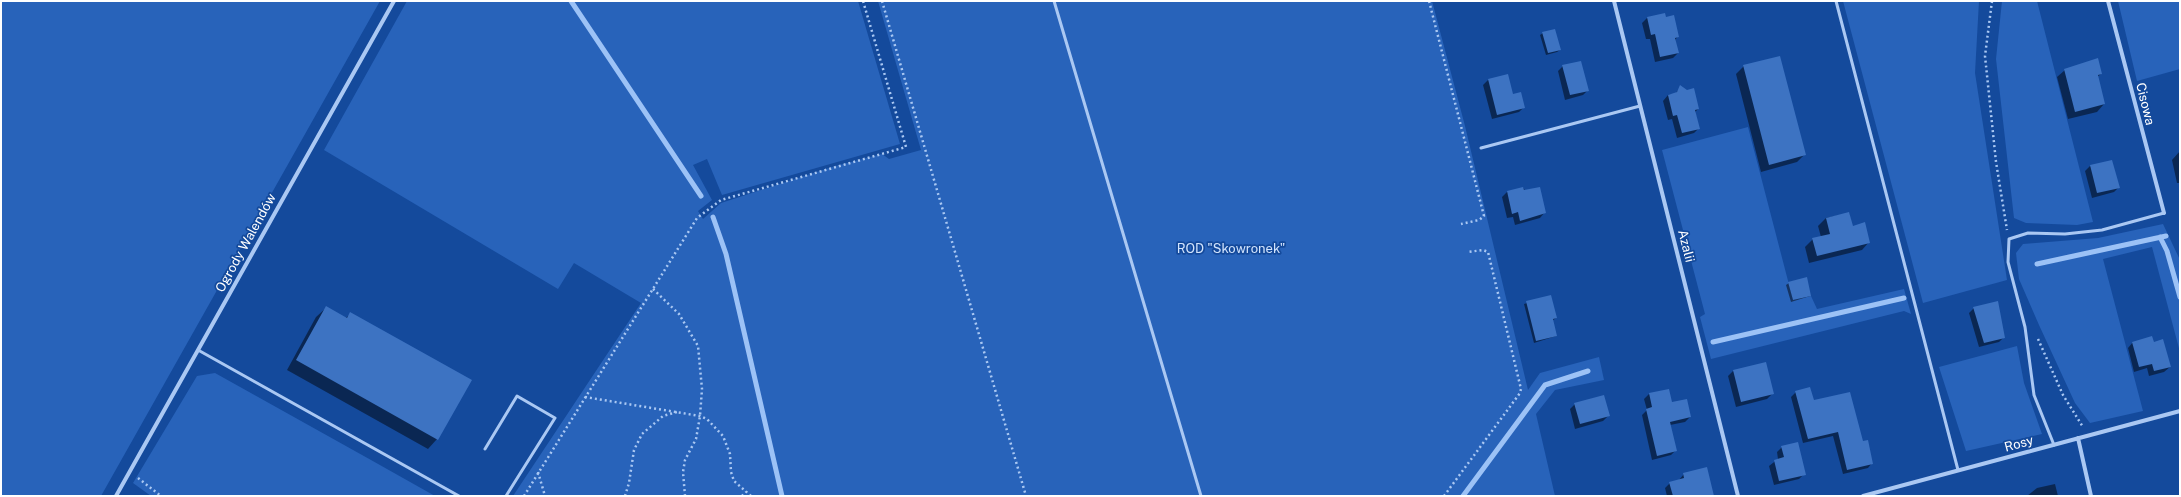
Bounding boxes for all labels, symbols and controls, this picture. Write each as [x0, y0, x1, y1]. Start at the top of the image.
street label: Cisowa [2132, 81, 2158, 127]
street label: Ogrody Walendów [212, 191, 280, 295]
street label: Azalii [1674, 228, 1698, 264]
park label: ROD "Skowronek" [1177, 241, 1285, 257]
street label: Rosy [2003, 433, 2035, 455]

